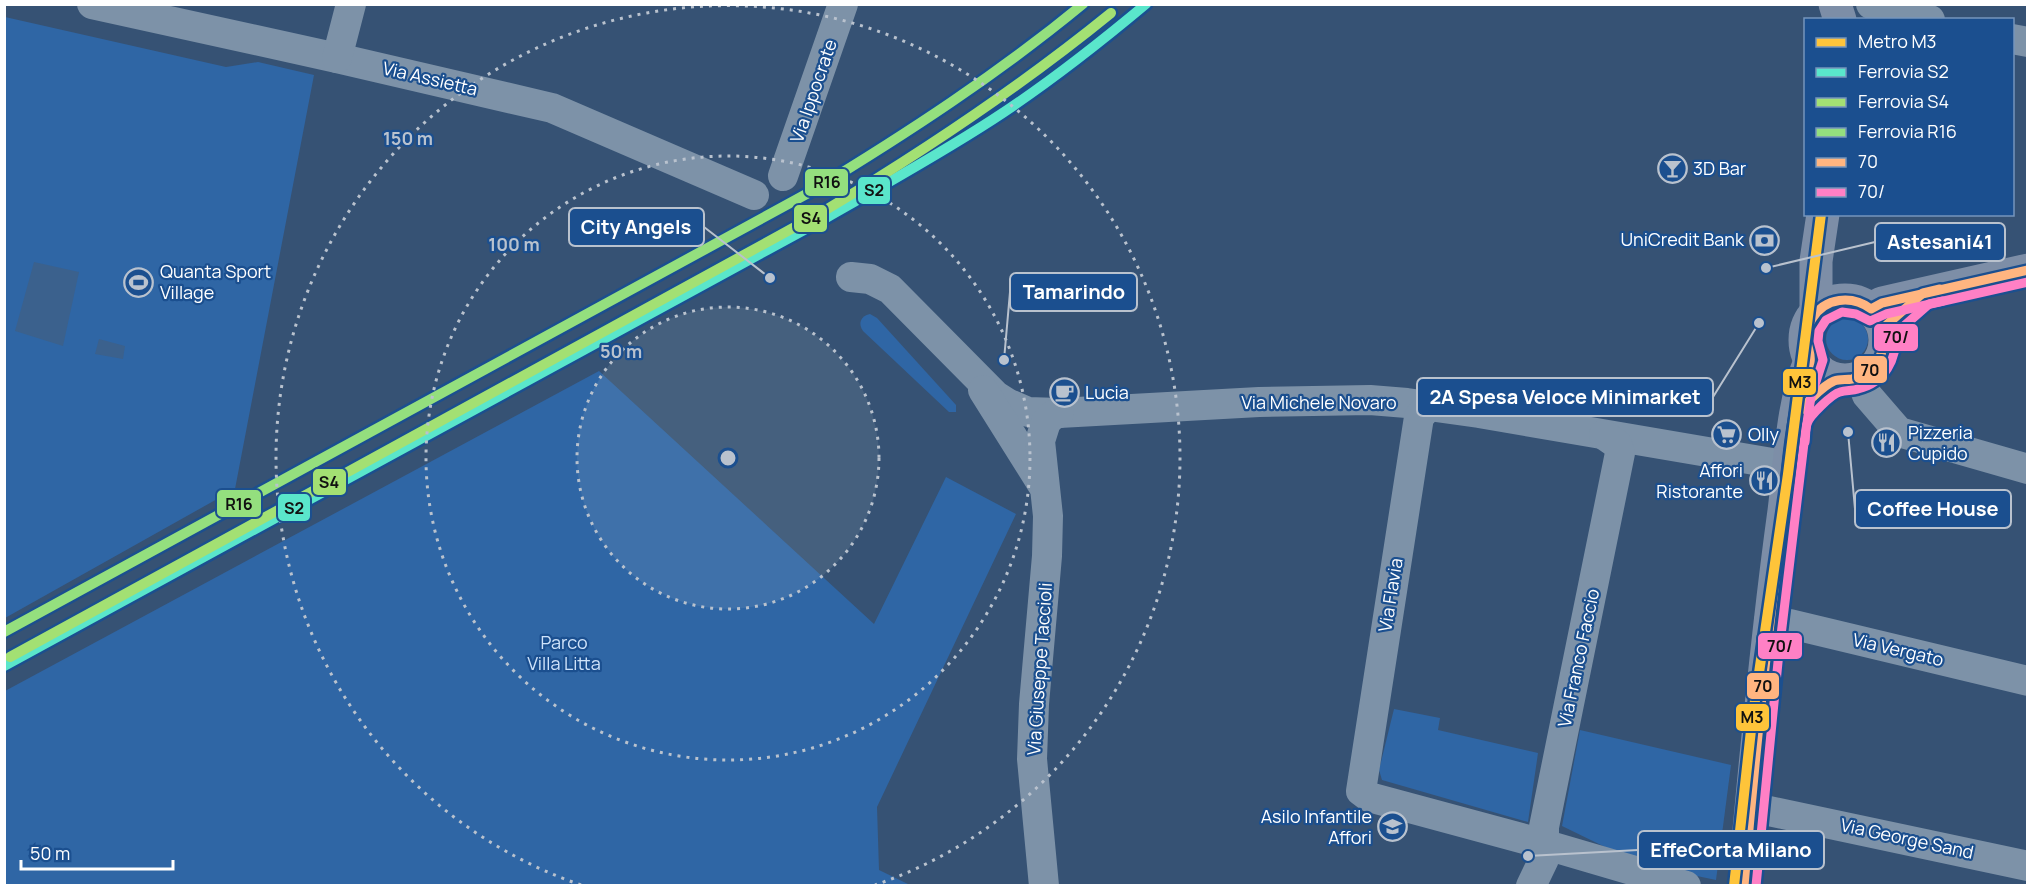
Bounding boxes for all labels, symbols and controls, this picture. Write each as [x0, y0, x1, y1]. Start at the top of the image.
legend [1804, 18, 2014, 216]
text: Metro M3 [1858, 29, 1937, 53]
street label: Via Ippocrate [784, 36, 842, 146]
street label: Via Assietta [380, 55, 480, 101]
text: Ferrovia S2 [1858, 59, 1949, 83]
text: Ferrovia S4 [1858, 89, 1949, 113]
text: Ferrovia R16 [1858, 119, 1957, 143]
text: 150 m [383, 126, 433, 150]
text: 70 [1858, 149, 1878, 173]
bar icon: 3D Bar [1656, 153, 1688, 185]
place label: 3D Bar [1693, 156, 1747, 180]
line badge: R16 [804, 168, 849, 197]
text: R16 [813, 171, 841, 193]
line badge: S2 [857, 176, 891, 205]
text: S2 [864, 179, 884, 201]
text: 70/ [1858, 179, 1885, 203]
line badge: S4 [793, 204, 828, 233]
text: S4 [801, 207, 821, 229]
callout: City Angels [569, 208, 704, 246]
text: City Angels [581, 213, 691, 240]
callout: Astesani41 [1875, 223, 2005, 261]
bank icon: UniCredit Bank [1749, 224, 1781, 256]
place label: UniCredit Bank [1620, 227, 1745, 251]
text: Astesani41 [1887, 228, 1993, 255]
text: 100 m [488, 232, 540, 256]
place label: Quanta Sport Village [160, 259, 271, 304]
sports icon: Quanta Sport Village [123, 266, 155, 298]
callout: Tamarindo [1010, 273, 1137, 311]
text: Tamarindo [1023, 278, 1125, 305]
line badge: 70/ [1873, 323, 1919, 352]
text: 70/ [1883, 326, 1909, 348]
text: 50 m [600, 339, 642, 363]
line badge: 70 [1853, 355, 1888, 384]
text: 70 [1860, 359, 1880, 381]
line badge: M3 [1782, 368, 1817, 396]
text: M3 [1789, 371, 1811, 393]
cafe icon: Lucia [1048, 377, 1080, 409]
callout: 2A Spesa Veloce Minimarket [1417, 378, 1713, 416]
place label: Lucia [1085, 380, 1129, 404]
text: 2A Spesa Veloce Minimarket [1429, 383, 1701, 410]
street label: Via Michele Novaro [1241, 390, 1397, 414]
supermarket icon: Olly [1711, 419, 1743, 451]
place label: Pizzeria Cupido [1908, 420, 1973, 465]
place label: Olly [1748, 422, 1779, 446]
restaurant icon: Pizzeria Cupido [1871, 427, 1903, 459]
centre of rings [718, 448, 738, 468]
place label: Affori Ristorante [1656, 458, 1743, 503]
restaurant icon: Affori Ristorante [1748, 465, 1780, 497]
line badge: S4 [312, 468, 347, 496]
text: S4 [319, 471, 339, 493]
line badge: R16 [216, 489, 262, 518]
callout: Coffee House [1855, 490, 2011, 528]
text: R16 [225, 493, 253, 515]
line badge: S2 [277, 493, 311, 522]
text: Coffee House [1867, 495, 1999, 522]
text: S2 [284, 497, 304, 519]
street label: Via Flavia [1372, 556, 1408, 634]
street label: Via Giuseppe Taccioli [1021, 582, 1057, 756]
street label: Via Franco Faccio [1552, 586, 1604, 729]
street label: Via Vergato [1850, 627, 1946, 671]
park label: Parco Villa Litta [527, 630, 601, 675]
line badge: 70/ [1757, 632, 1803, 660]
text: 70/ [1767, 635, 1793, 657]
line badge: 70 [1746, 672, 1780, 700]
text: 70 [1753, 675, 1773, 697]
line badge: M3 [1735, 703, 1770, 732]
text: M3 [1741, 706, 1763, 728]
place label: Asilo Infantile Affori [1261, 804, 1372, 849]
school or university icon: Asilo Infantile Affori [1377, 811, 1409, 843]
street label: Via George Sand [1838, 812, 1976, 864]
callout: EffeCorta Milano [1638, 831, 1824, 869]
scale bar [21, 833, 172, 871]
text: EffeCorta Milano [1650, 836, 1812, 863]
text: 50 m [30, 841, 70, 865]

